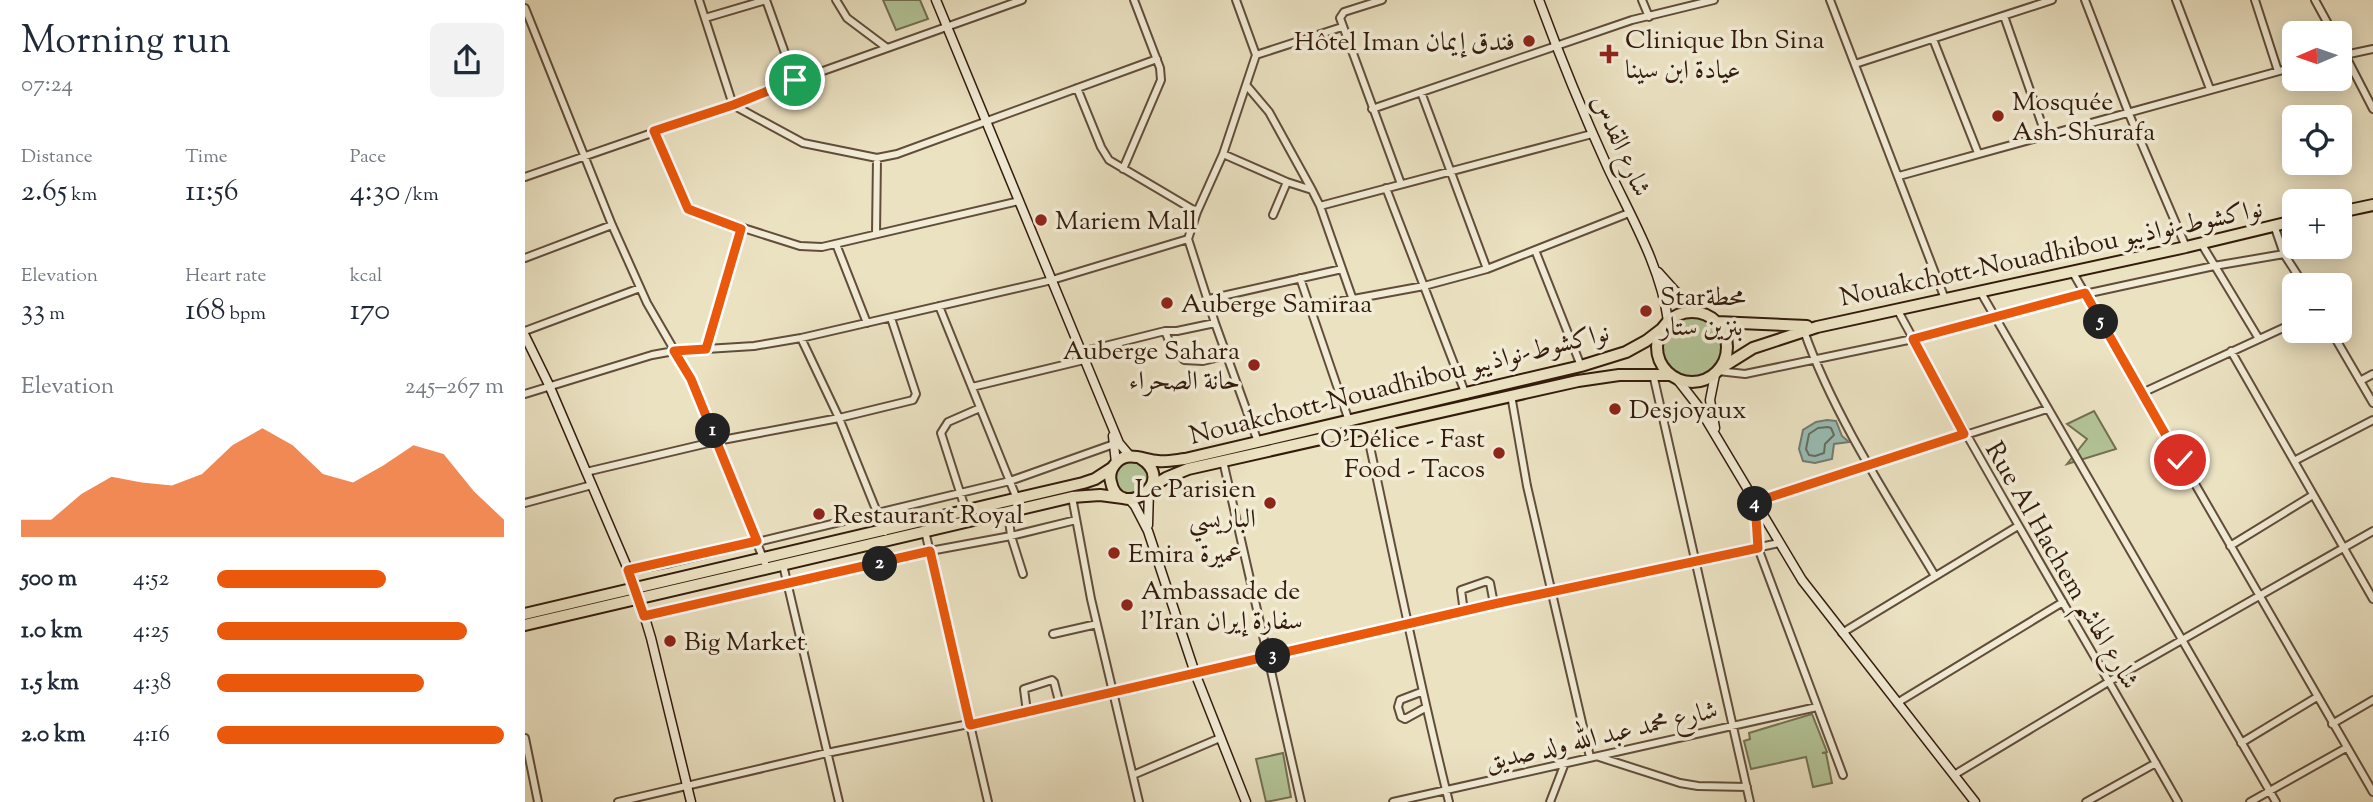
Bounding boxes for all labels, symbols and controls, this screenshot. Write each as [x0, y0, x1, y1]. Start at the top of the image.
text: Morning run [21, 16, 231, 70]
north arrow [2282, 21, 2352, 91]
map controls [2282, 21, 2352, 343]
button: share [430, 23, 504, 97]
place label: Clinique Ibn Sina عيادة ابن سينا [1625, 23, 1824, 90]
place label: Hôtel Iman فندق إيمان [1294, 25, 1515, 62]
marker: Hôtel Iman فندق إيمان [1521, 33, 1537, 49]
marker: Clinique Ibn Sina عيادة ابن سينا [1599, 44, 1619, 64]
pin [765, 50, 825, 110]
icon: arrive [776, 61, 814, 99]
text: 07:24 [21, 69, 73, 102]
place label: Mosquée Ash-Shurafa [2012, 85, 2155, 152]
street label: شارع القدس [1580, 89, 1659, 204]
button: locate [2282, 105, 2352, 175]
marker: Mosquée Ash-Shurafa [1990, 108, 2006, 124]
text: Distance [21, 144, 93, 171]
text: Time [185, 144, 228, 171]
text: Pace [350, 144, 386, 171]
text: 2.65 [21, 171, 67, 214]
text: 11:56 [185, 171, 239, 214]
text: 4:30 [350, 171, 400, 214]
text: km [67, 182, 97, 209]
text: /km [400, 182, 439, 209]
button: + [2282, 189, 2352, 259]
street label: Nouakchott-Nouadhibou نواكشوط-نواذيبو [1837, 191, 2266, 317]
place label: Mariem Mall [1055, 204, 1197, 241]
marker: Mariem Mall [1033, 212, 1049, 228]
text: Elevation [21, 263, 98, 290]
text: Heart rate [185, 263, 266, 290]
text: kcal [350, 263, 382, 290]
button: − [2282, 273, 2352, 343]
place label: Starمحطة بنزين ستار [1657, 280, 1746, 347]
place label: Auberge Samiraa [1181, 287, 1372, 324]
text: 33 [21, 290, 45, 333]
text: 168 [185, 290, 225, 333]
text: 170 [350, 290, 390, 333]
marker: Auberge Samiraa [1159, 295, 1175, 311]
text: m [45, 301, 65, 328]
text: bpm [225, 301, 266, 328]
marker: Starمحطة بنزين ستار [1638, 303, 1654, 319]
pin: 5 [2083, 304, 2119, 340]
text: 5 [2097, 308, 2104, 335]
street label: Nouakchott-Nouadhibou نواكشوط-نواذيبو [1186, 315, 1613, 456]
place label: Auberge Sahara حانة الصحراء [1063, 334, 1240, 401]
marker: Auberge Sahara حانة الصحراء [1246, 357, 1262, 373]
text: Elevation [21, 371, 114, 404]
text: 245–267 m [405, 371, 504, 404]
place label: Desjoyaux [1629, 393, 1747, 430]
marker: Desjoyaux [1607, 401, 1623, 417]
pin: 1 [695, 414, 731, 448]
text: 1 [709, 417, 716, 444]
place label: O'Délice - Fast Food - Tacos [1320, 422, 1485, 489]
pin [2150, 430, 2210, 490]
street label: Rue Al Hachem شارع الهاشم [1970, 436, 2147, 699]
icon: check [2161, 441, 2199, 479]
marker: O'Délice - Fast Food - Tacos [1491, 445, 1507, 461]
place label: Le Parisien الباريسي [1135, 472, 1256, 542]
pin: 4 [1737, 486, 1773, 522]
text: 4 [1750, 490, 1759, 517]
marker: Le Parisien الباريسي [1262, 495, 1278, 511]
place label: Restaurant Royal [833, 498, 1024, 535]
marker: Restaurant Royal [811, 506, 827, 522]
place label: Emira عميرة [1128, 537, 1242, 574]
marker: Emira عميرة [1106, 545, 1122, 561]
pin: 2 [863, 546, 897, 582]
text: 2 [875, 550, 884, 577]
text: 500 m [21, 563, 77, 596]
text: 4:52 [133, 563, 169, 596]
place label: Ambassade de l'Iran سفارة إيران [1141, 574, 1303, 641]
marker: Ambassade de l'Iran سفارة إيران [1119, 597, 1135, 613]
text: 1.0 km [21, 615, 83, 648]
text: 4:25 [133, 615, 169, 648]
place label: Big Market [684, 625, 806, 662]
marker: Big Market [662, 633, 678, 649]
pin: 3 [1255, 638, 1291, 674]
text: 3 [1269, 642, 1276, 669]
text: 1.5 km [21, 667, 79, 700]
text: 4:38 [133, 667, 171, 700]
street label: شارع محمد عبد الله ولد صديق [1481, 689, 1722, 783]
text: 2.0 km [21, 719, 86, 752]
text: 4:16 [133, 719, 170, 752]

